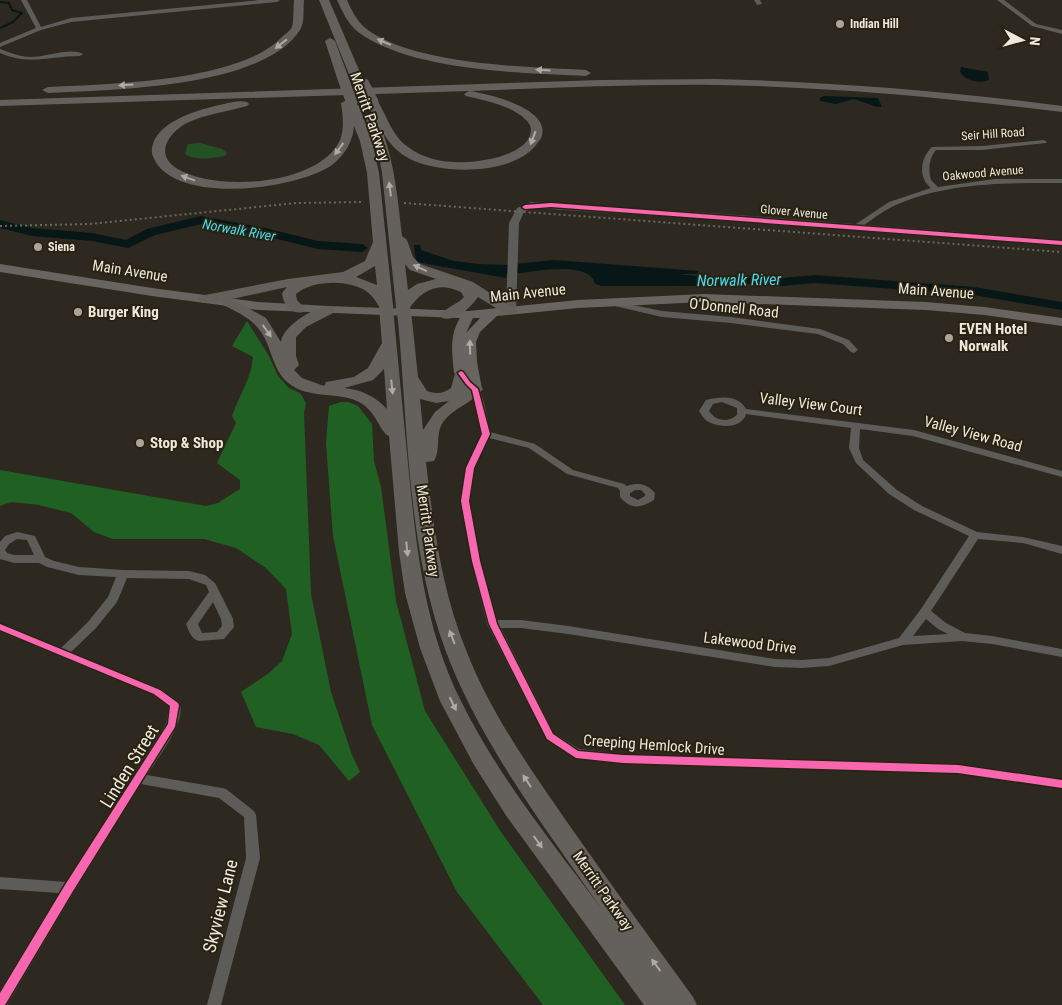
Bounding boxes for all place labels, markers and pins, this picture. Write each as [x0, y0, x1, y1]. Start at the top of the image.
place label: Indian Hill [850, 17, 899, 31]
marker: Indian Hill [834, 18, 846, 30]
place label: Siena [48, 240, 75, 254]
marker: Siena [32, 241, 44, 253]
place label: Burger King [88, 303, 159, 321]
marker: Burger King [72, 306, 84, 318]
place label: EVEN Hotel Norwalk [959, 320, 1027, 355]
marker: EVEN Hotel Norwalk [943, 332, 955, 344]
place label: Stop & Shop [150, 434, 223, 452]
marker: Stop & Shop [134, 437, 146, 449]

